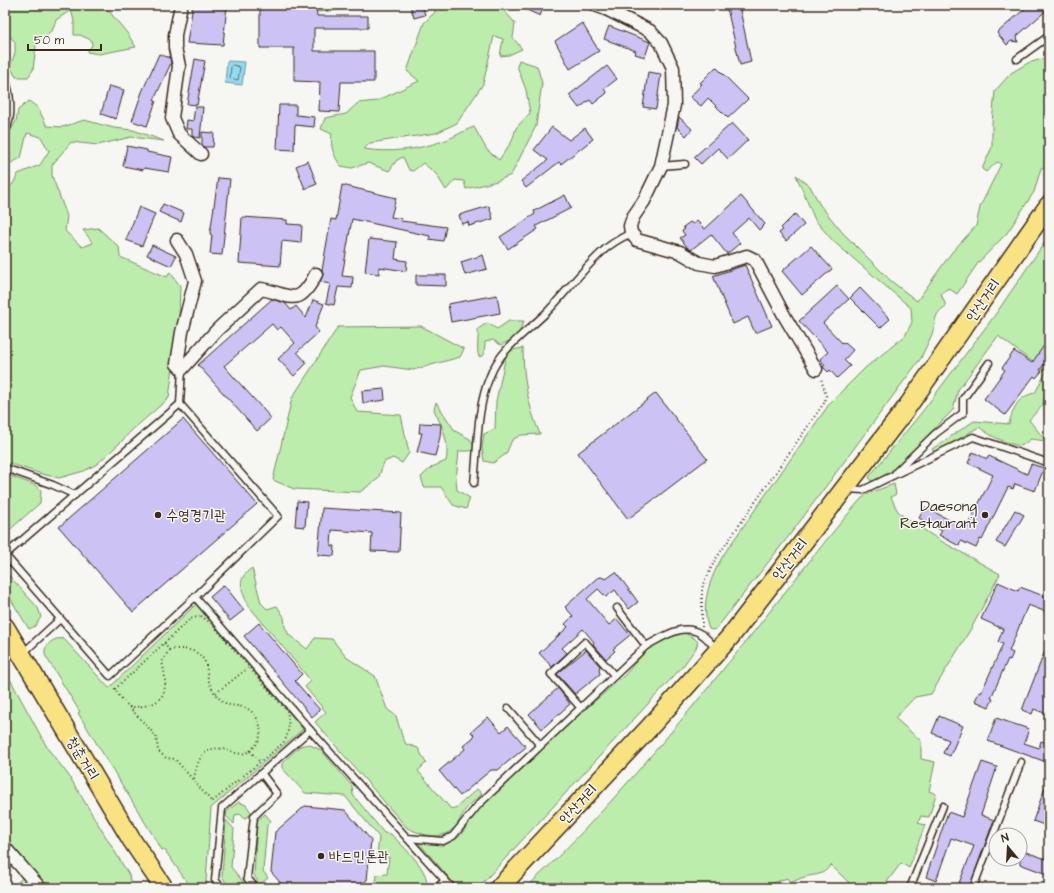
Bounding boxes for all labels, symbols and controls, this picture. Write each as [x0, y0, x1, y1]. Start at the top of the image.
scale bar [28, 26, 101, 52]
text: 50 m [34, 32, 65, 49]
street label: 안산거리 [961, 274, 1006, 326]
place label: Daesong Restaurant [900, 496, 977, 534]
place label: 수영경기관 [166, 505, 226, 526]
marker: 수영경기관 [153, 510, 163, 520]
marker: Daesong Restaurant [980, 510, 990, 520]
street label: 안산거리 [767, 534, 814, 585]
street label: 청춘거리 [61, 732, 104, 784]
street label: 안산거리 [554, 780, 603, 829]
north arrow [988, 827, 1028, 867]
text: N [999, 830, 1011, 846]
place label: 바드민톤관 [329, 846, 389, 867]
marker: 바드민톤관 [316, 851, 326, 861]

